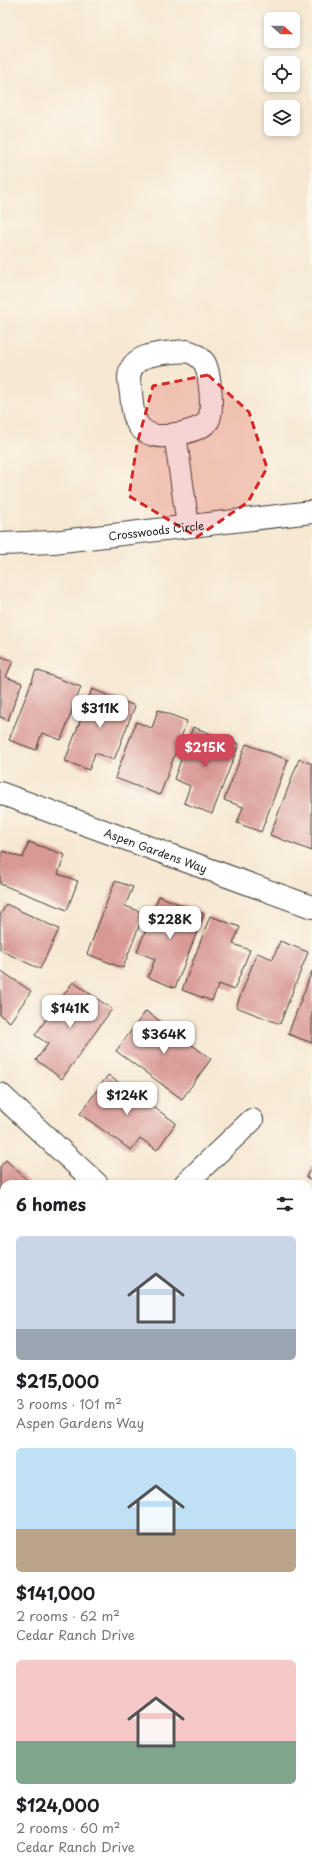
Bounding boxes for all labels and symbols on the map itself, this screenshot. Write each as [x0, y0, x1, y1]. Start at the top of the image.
north arrow [264, 12, 300, 48]
street label: Crosswoods Circle [107, 516, 205, 544]
pin: $311K [72, 695, 128, 729]
pin: $215K [177, 734, 233, 768]
street label: Aspen Gardens Way [102, 823, 210, 877]
pin: $228K [142, 906, 198, 940]
pin: $141K [42, 995, 98, 1029]
pin: $364K [136, 1021, 192, 1055]
pin: $124K [99, 1082, 155, 1116]

